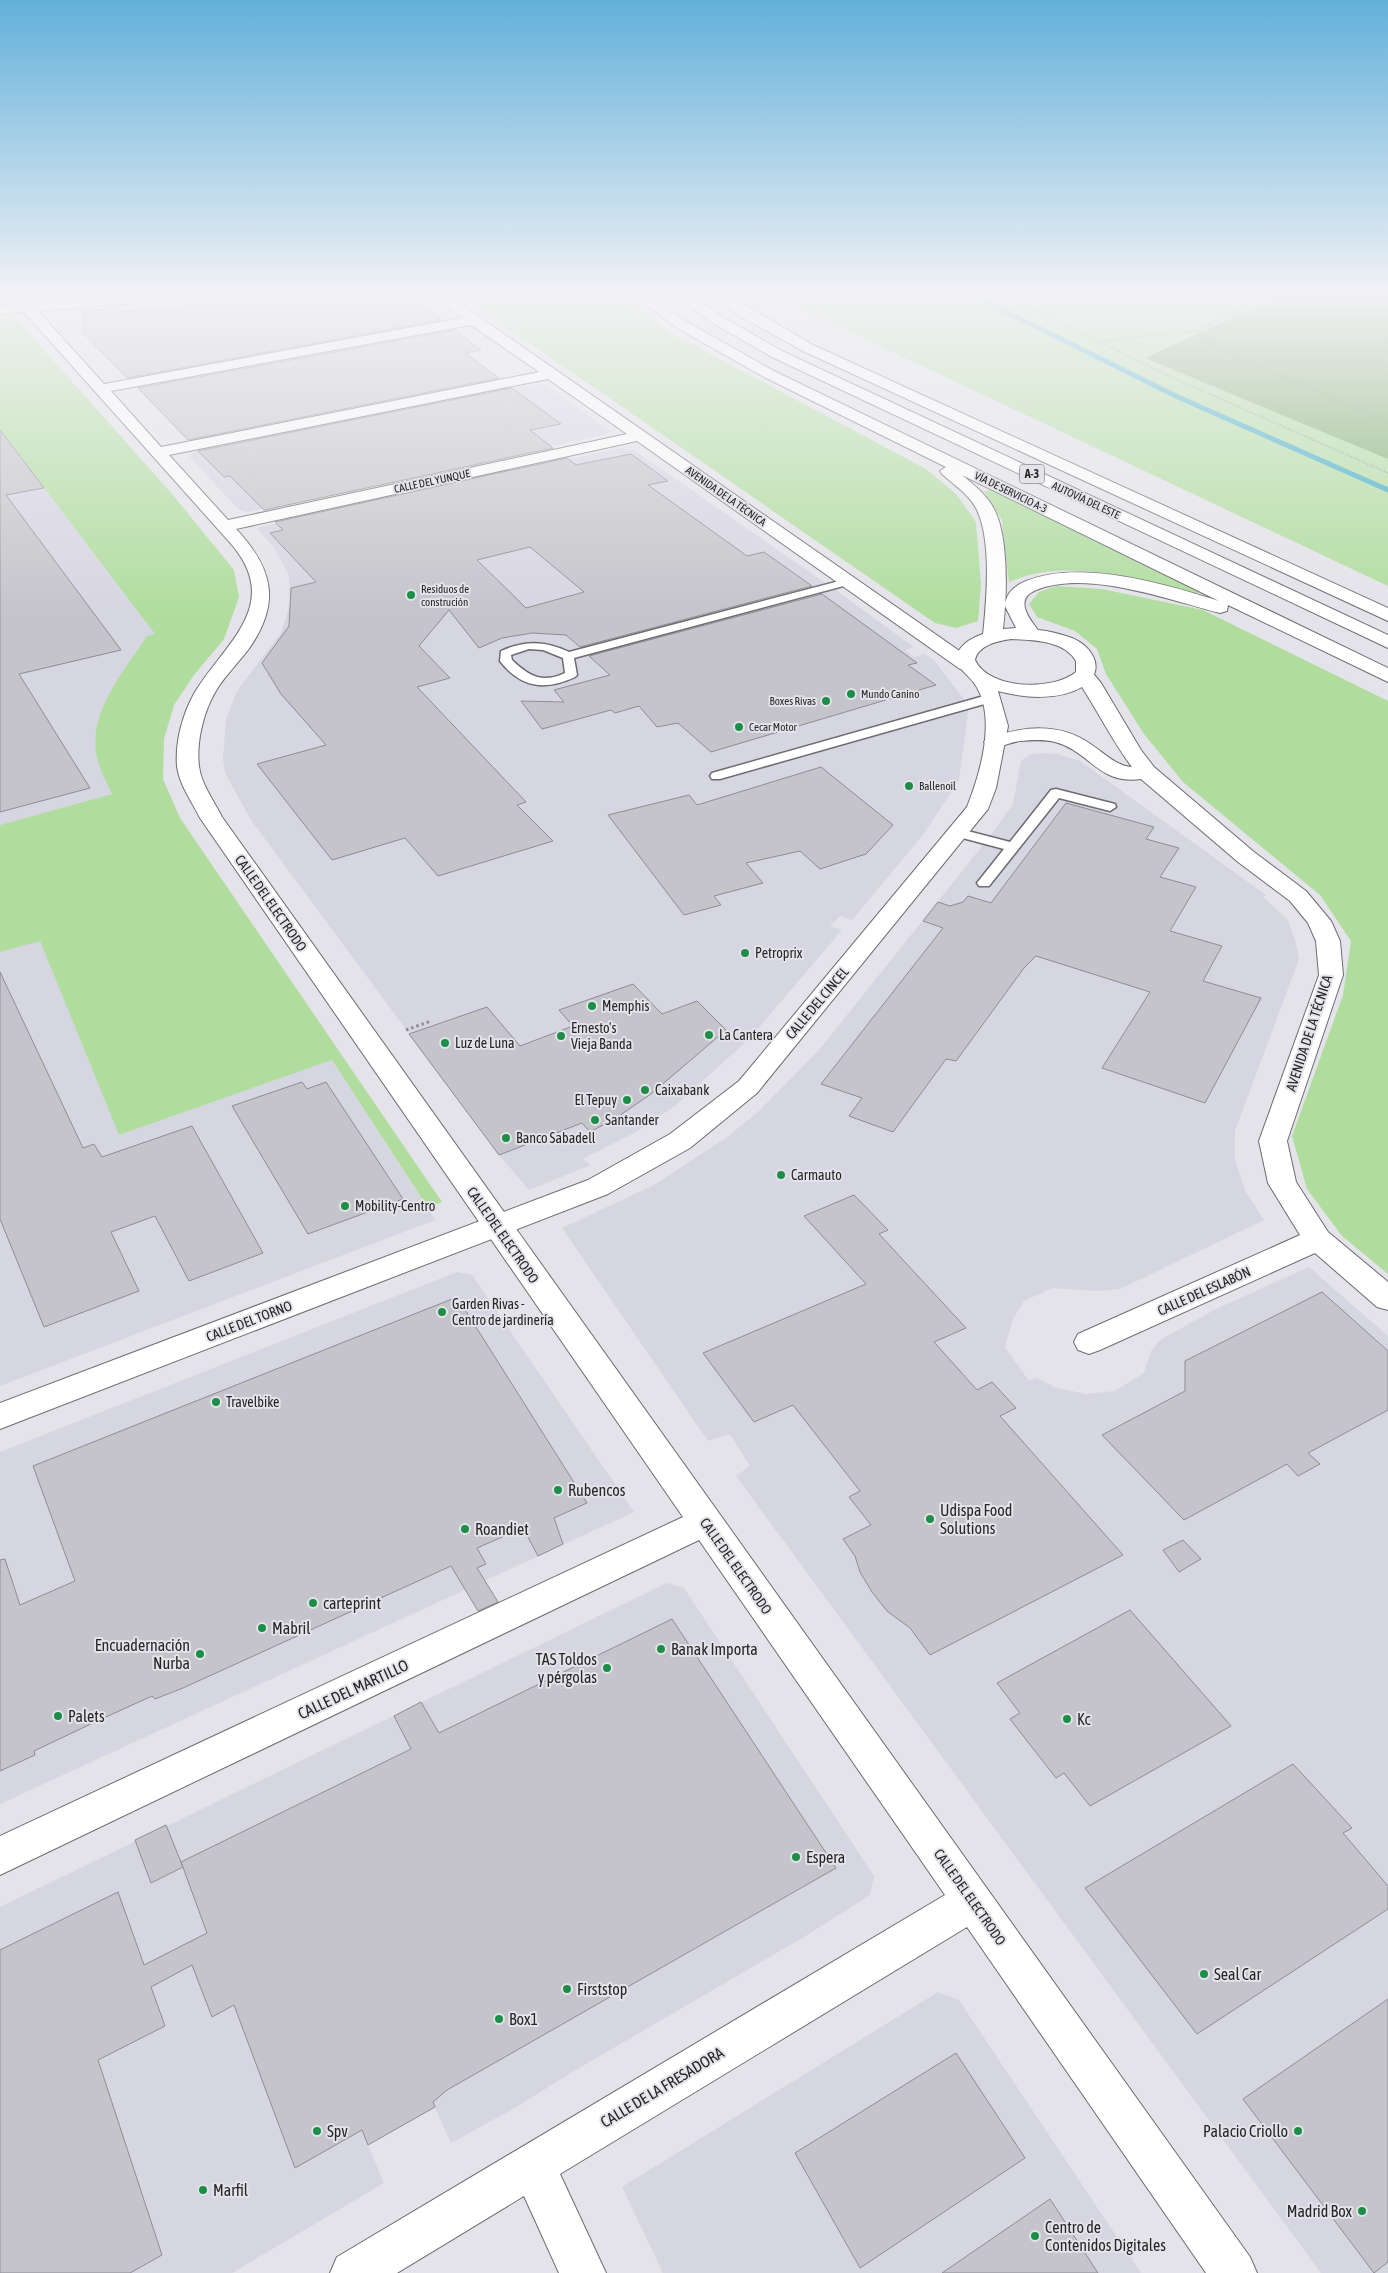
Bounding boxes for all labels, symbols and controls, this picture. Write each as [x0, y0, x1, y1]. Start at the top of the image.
street label: AVENIDA DE LA TÉCNICA [684, 464, 769, 529]
road number: A-3 [1020, 464, 1044, 484]
street label: CALLE DEL YUNQUE [393, 467, 471, 495]
street label: VÍA DE SERVICIO A-3 [973, 469, 1049, 515]
street label: AUTOVÍA DEL ESTE [1050, 479, 1122, 521]
place label: Residuos de construción [421, 583, 469, 608]
marker: Residuos de construción [405, 589, 417, 601]
marker: Mundo Canino [845, 688, 857, 700]
place label: Mundo Canino [861, 688, 919, 700]
place label: Boxes Rivas [770, 695, 816, 707]
marker: Boxes Rivas [820, 695, 832, 707]
marker: Cecar Motor [733, 721, 745, 733]
place label: Cecar Motor [749, 721, 798, 733]
marker: Ballenoil [903, 780, 915, 792]
place label: Ballenoil [919, 780, 956, 792]
street label: CALLE DEL ELECTRODO [232, 852, 310, 954]
place label: Petroprix [755, 945, 803, 961]
marker: Petroprix [739, 947, 751, 959]
street label: CALLE DEL CINCEL [782, 963, 852, 1042]
street label: AVENIDA DE LA TÉCNICA [1283, 973, 1335, 1093]
place label: Memphis [602, 998, 649, 1014]
marker: Memphis [586, 1000, 598, 1012]
place label: Ernesto's Vieja Banda [571, 1020, 632, 1052]
place label: La Cantera [719, 1027, 773, 1043]
marker: La Cantera [703, 1029, 715, 1041]
marker: Ernesto's Vieja Banda [555, 1030, 567, 1042]
place label: Luz de Luna [455, 1035, 515, 1051]
marker: Luz de Luna [439, 1037, 451, 1049]
place label: Caixabank [655, 1082, 709, 1098]
marker: Caixabank [639, 1084, 651, 1096]
place label: El Tepuy [575, 1092, 617, 1108]
marker: El Tepuy [621, 1094, 633, 1106]
place label: Santander [605, 1112, 660, 1128]
marker: Santander [589, 1114, 601, 1126]
place label: Banco Sabadell [516, 1130, 596, 1146]
marker: Banco Sabadell [500, 1132, 512, 1144]
place label: Carmauto [791, 1167, 842, 1183]
marker: Carmauto [775, 1169, 787, 1181]
street label: CALLE DEL ELECTRODO [464, 1184, 542, 1286]
place label: Mobility-Centro [355, 1198, 435, 1214]
marker: Mobility-Centro [339, 1200, 351, 1212]
street label: CALLE DEL ESLABÓN [1155, 1263, 1253, 1319]
place label: Garden Rivas - Centro de jardinería [452, 1296, 554, 1328]
street label: CALLE DEL TORNO [204, 1297, 294, 1345]
marker: Garden Rivas - Centro de jardinería [436, 1306, 448, 1318]
place label: Travelbike [226, 1394, 279, 1410]
marker: Travelbike [210, 1396, 222, 1408]
place label: Rubencos [568, 1481, 626, 1499]
marker: Rubencos [552, 1484, 564, 1496]
place label: Udispa Food Solutions [940, 1501, 1012, 1537]
marker: Udispa Food Solutions [924, 1513, 936, 1525]
street label: CALLE DEL ELECTRODO [697, 1515, 775, 1617]
place label: Roandiet [475, 1520, 529, 1538]
marker: Roandiet [459, 1523, 471, 1535]
place label: carteprint [323, 1594, 381, 1613]
marker: carteprint [307, 1597, 319, 1609]
place label: Mabril [272, 1619, 311, 1637]
marker: Mabril [256, 1622, 268, 1634]
place label: Encuadernación Nurba [95, 1636, 190, 1672]
place label: Banak Importa [671, 1640, 758, 1659]
marker: Banak Importa [655, 1643, 667, 1655]
marker: Encuadernación Nurba [194, 1648, 206, 1660]
place label: TAS Toldos y pérgolas [535, 1650, 597, 1687]
street label: CALLE DEL MARTILLO [295, 1656, 411, 1722]
marker: TAS Toldos y pérgolas [601, 1662, 613, 1674]
place label: Palets [68, 1707, 105, 1725]
marker: Palets [52, 1710, 64, 1722]
place label: Kc [1077, 1710, 1091, 1728]
marker: Kc [1061, 1713, 1073, 1725]
street label: CALLE DEL ELECTRODO [931, 1846, 1009, 1948]
place label: Espera [806, 1848, 845, 1867]
marker: Espera [790, 1851, 802, 1863]
place label: Seal Car [1214, 1965, 1261, 1983]
marker: Seal Car [1198, 1968, 1210, 1980]
place label: Firststop [577, 1980, 627, 1999]
marker: Firststop [561, 1983, 573, 1995]
place label: Box1 [509, 2010, 538, 2028]
marker: Box1 [493, 2013, 505, 2025]
street label: CALLE DE LA FRESADORA [597, 2043, 727, 2131]
place label: Spv [327, 2122, 348, 2141]
place label: Palacio Criollo [1203, 2122, 1288, 2140]
marker: Spv [311, 2125, 323, 2137]
marker: Palacio Criollo [1292, 2125, 1304, 2137]
place label: Marfil [213, 2181, 249, 2199]
marker: Marfil [197, 2184, 209, 2196]
place label: Madrid Box [1287, 2202, 1353, 2220]
marker: Madrid Box [1356, 2205, 1368, 2217]
place label: Centro de Contenidos Digitales [1045, 2218, 1166, 2255]
marker: Centro de Contenidos Digitales [1029, 2230, 1041, 2242]

